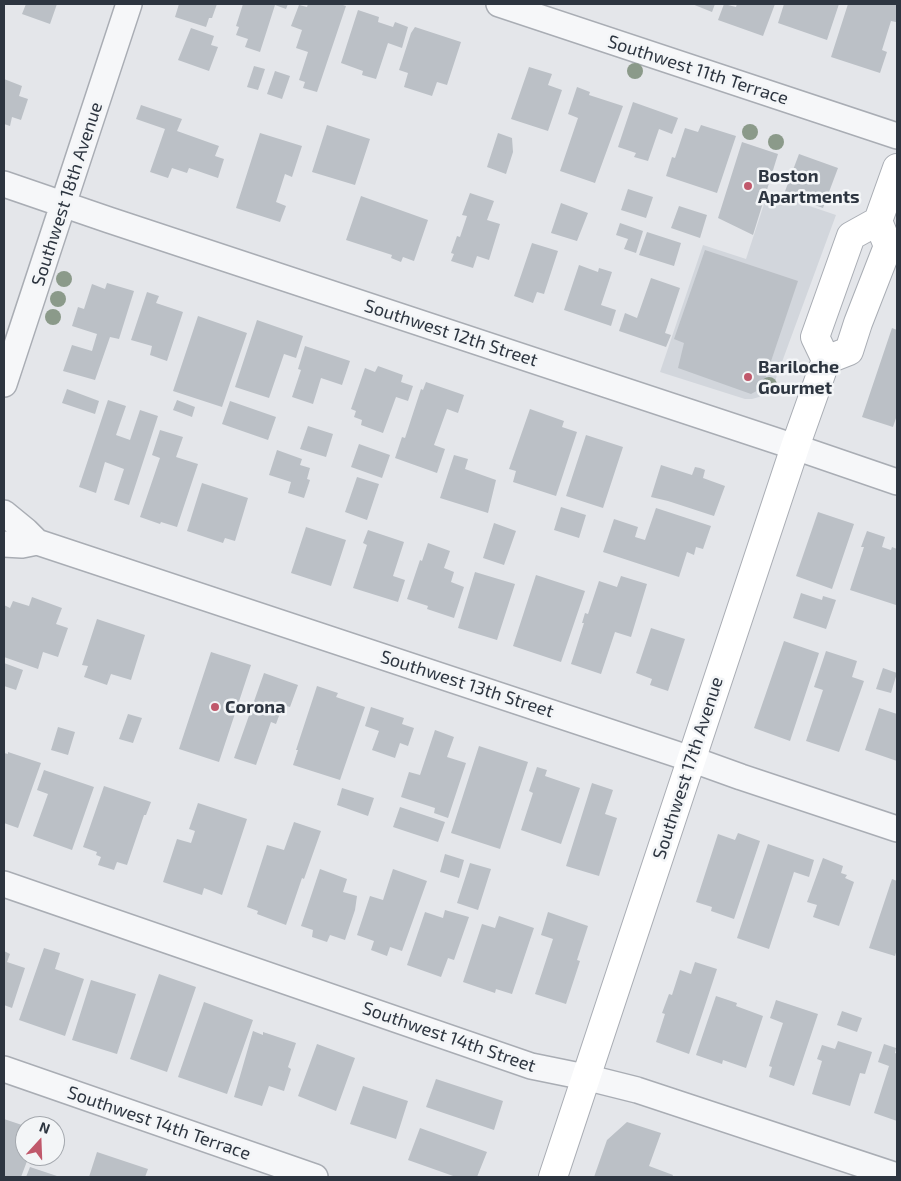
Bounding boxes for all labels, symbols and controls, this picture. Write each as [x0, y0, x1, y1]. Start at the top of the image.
street label: Southwest 11th Terrace [605, 31, 791, 109]
street label: Southwest 18th Avenue [27, 99, 107, 289]
place label: Boston Apartments [758, 165, 860, 208]
marker: Boston Apartments [742, 180, 754, 192]
street label: Southwest 12th Street [362, 295, 540, 371]
place label: Bariloche Gourmet [758, 356, 839, 398]
marker: Bariloche Gourmet [742, 371, 754, 383]
street label: Southwest 13th Street [378, 646, 556, 722]
street label: Southwest 17th Avenue [648, 674, 728, 862]
place label: Corona [225, 696, 285, 718]
marker: Corona [209, 701, 221, 713]
street label: Southwest 14th Street [359, 997, 539, 1077]
street label: Southwest 14th Terrace [64, 1081, 254, 1165]
north arrow [15, 1116, 65, 1166]
text: N [37, 1118, 53, 1137]

